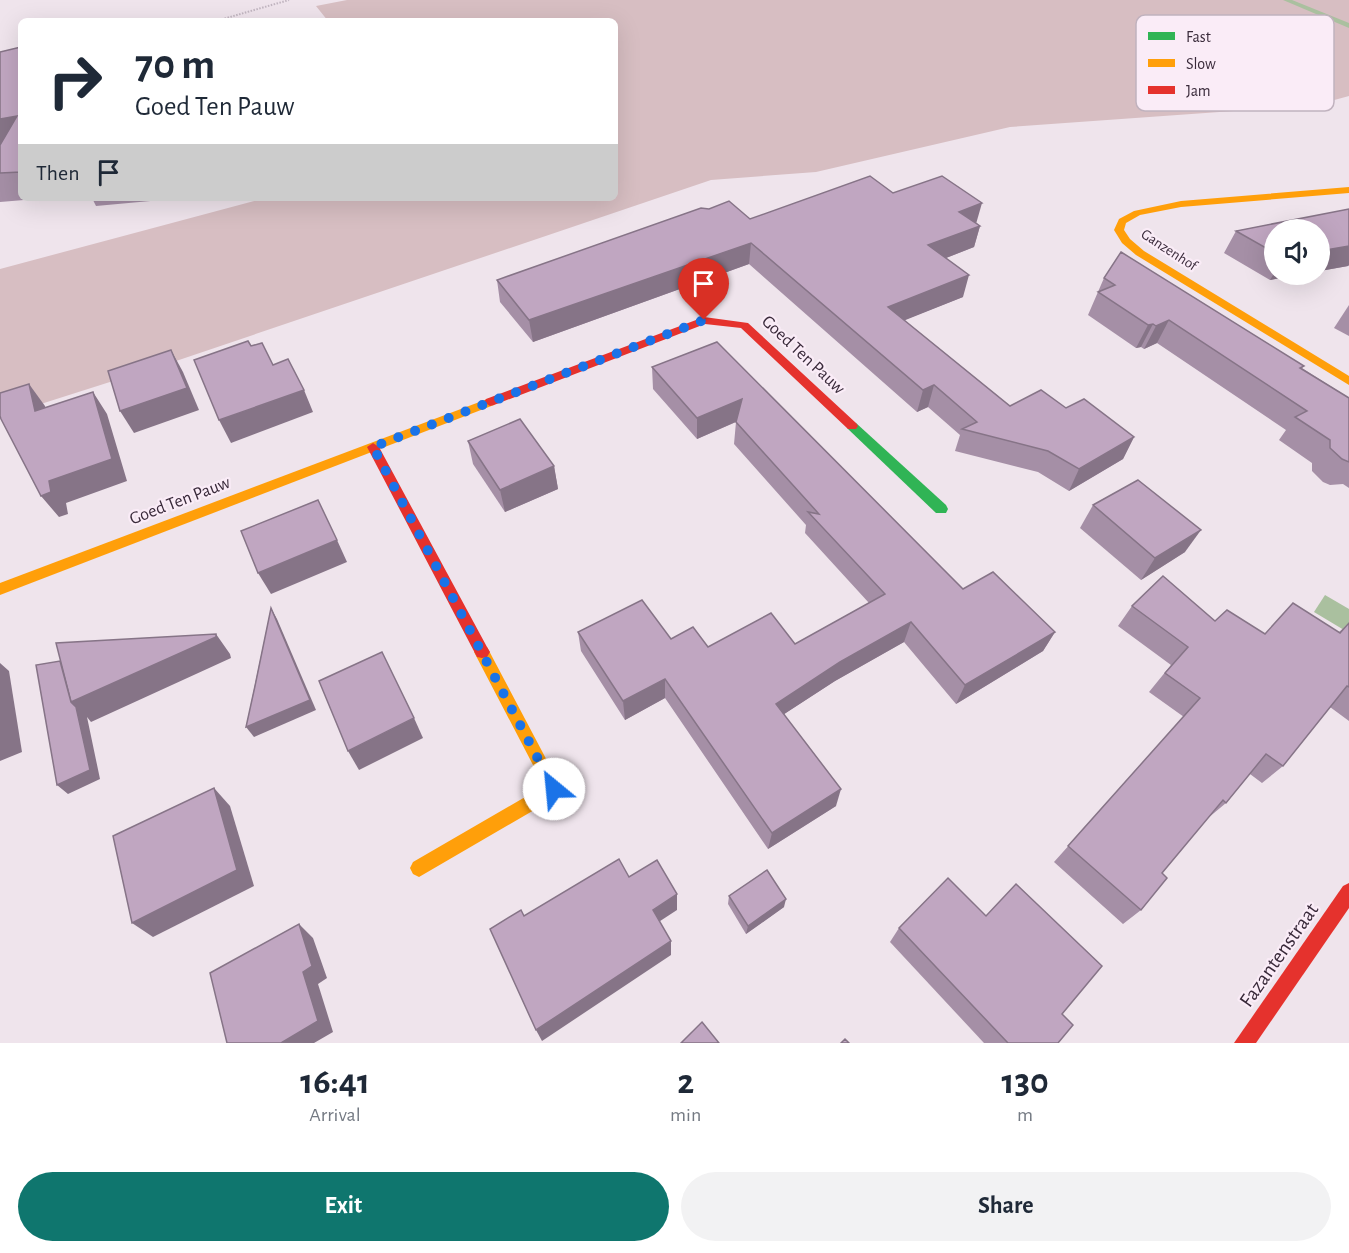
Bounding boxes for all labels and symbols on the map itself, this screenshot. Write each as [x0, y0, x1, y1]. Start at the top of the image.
legend [1136, 15, 1334, 111]
text: Fast [1186, 29, 1211, 45]
text: Slow [1186, 56, 1216, 72]
text: Jam [1186, 83, 1211, 99]
street label: Ganzenhof [1138, 226, 1201, 274]
pin [678, 258, 729, 320]
street label: Goed Ten Pauw [758, 312, 848, 398]
street label: Goed Ten Pauw [127, 474, 233, 528]
position arrow [522, 757, 586, 821]
street label: Fazantenstraat [1236, 899, 1323, 1011]

